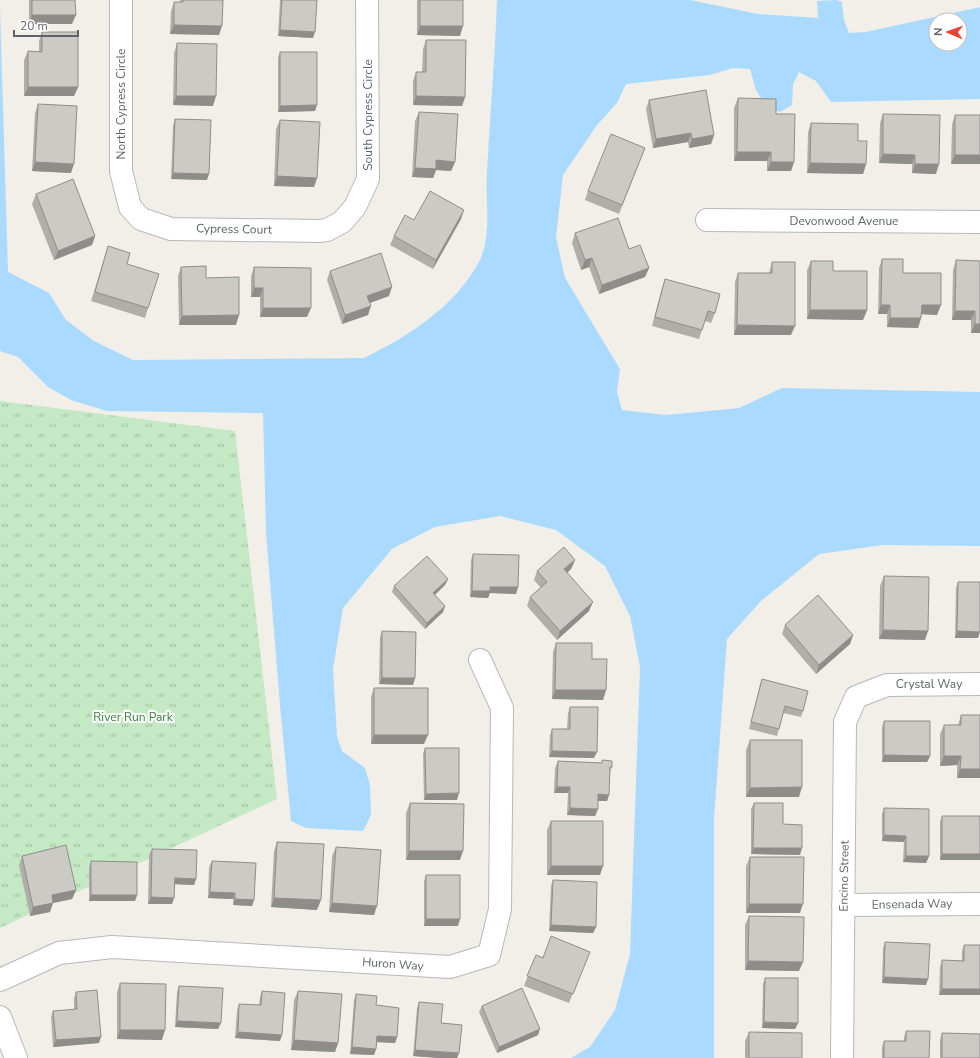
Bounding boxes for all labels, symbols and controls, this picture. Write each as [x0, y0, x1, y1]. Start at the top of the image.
scale bar [14, 12, 78, 38]
north arrow [928, 12, 968, 52]
text: 20 m [20, 18, 48, 34]
text: N [931, 27, 946, 36]
street label: North Cypress Circle [113, 49, 129, 159]
street label: South Cypress Circle [360, 59, 376, 171]
street label: Devonwood Avenue [790, 213, 899, 229]
street label: Cypress Court [196, 220, 273, 238]
street label: Crystal Way [896, 676, 963, 692]
park label: River Run Park [93, 709, 174, 725]
street label: Encino Street [835, 839, 853, 912]
street label: Ensenada Way [872, 895, 953, 913]
street label: Huron Way [362, 954, 425, 974]

